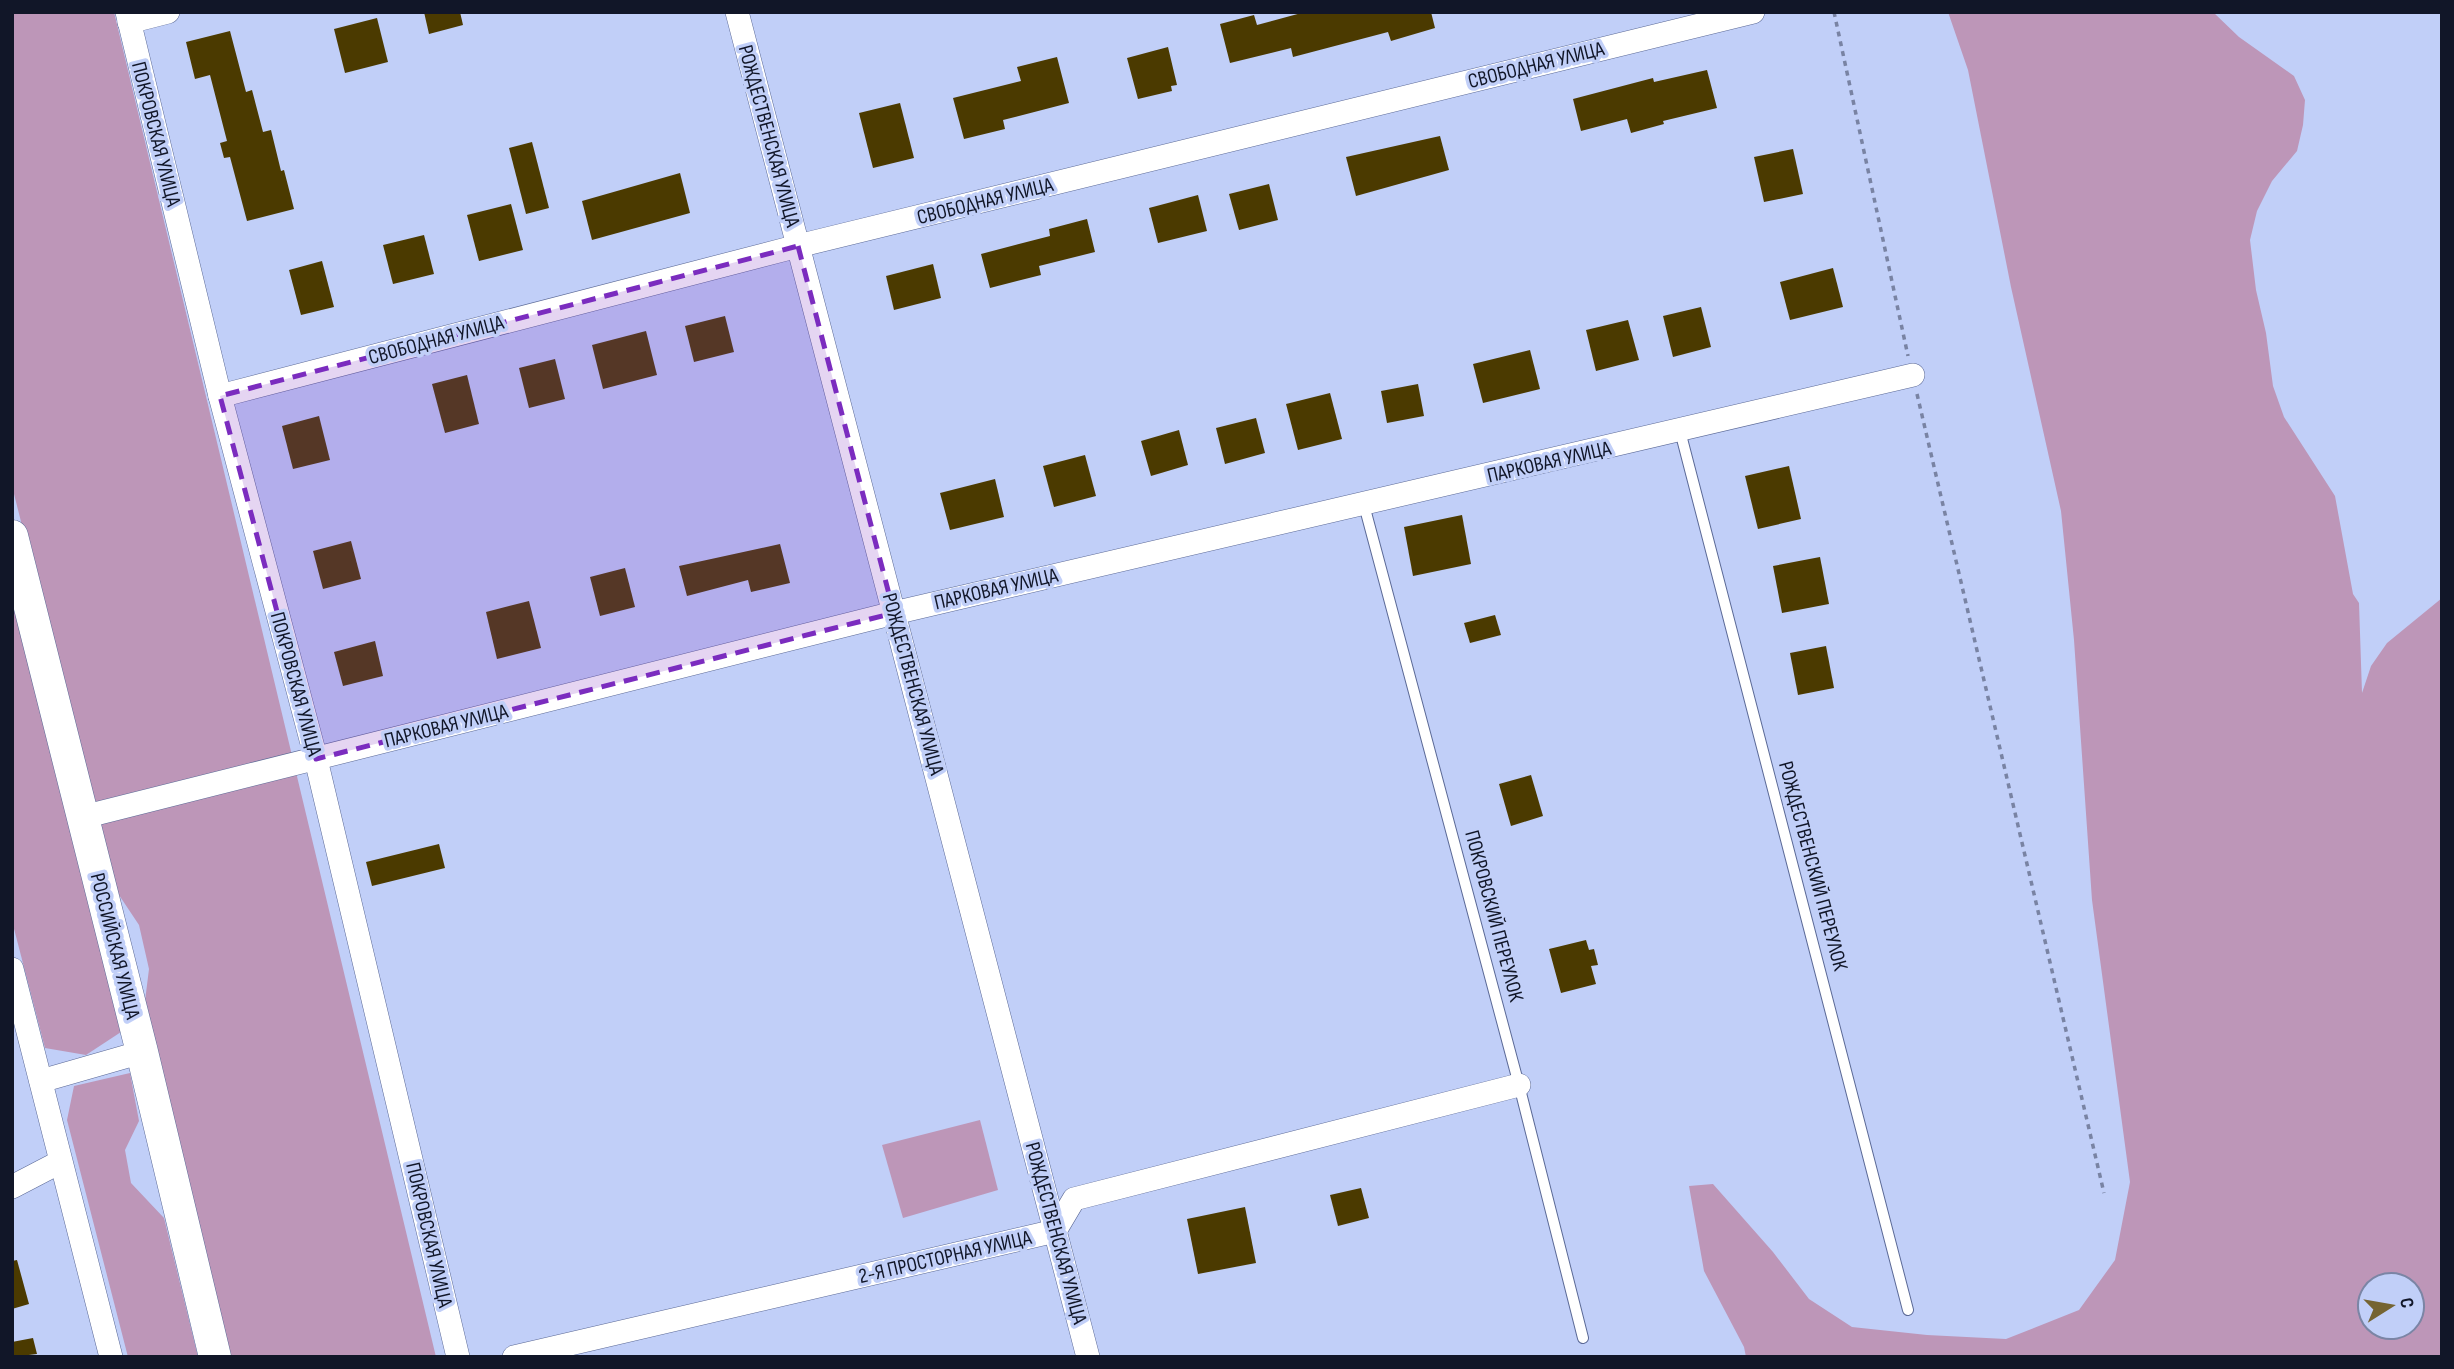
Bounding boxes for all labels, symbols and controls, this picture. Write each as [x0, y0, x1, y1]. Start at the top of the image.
street label: СВОБОДНАЯ УЛИЦА [1465, 36, 1608, 94]
street label: РОЖДЕСТВЕНСКАЯ УЛИЦА [733, 42, 806, 231]
street label: ПОКРОВСКАЯ УЛИЦА [126, 59, 186, 210]
street label: СВОБОДНАЯ УЛИЦА [914, 172, 1057, 230]
street label: СВОБОДНАЯ УЛИЦА [365, 310, 508, 370]
street label: ПАРКОВАЯ УЛИЦА [1485, 435, 1614, 488]
street label: ПАРКОВАЯ УЛИЦА [932, 562, 1061, 615]
street label: РОЖДЕСТВЕНСКАЯ УЛИЦА [877, 590, 950, 779]
street label: ПОКРОВСКАЯ УЛИЦА [265, 609, 327, 760]
street label: ПАРКОВАЯ УЛИЦА [382, 698, 511, 753]
street label: РОЖДЕСТВЕНСКИЙ ПЕРЕУЛОК [1773, 759, 1853, 974]
street label: ПОКРОВСКИЙ ПЕРЕУЛОК [1459, 828, 1529, 1005]
street label: РОССИЙСКАЯ УЛИЦА [85, 870, 145, 1023]
street label: РОЖДЕСТВЕНСКАЯ УЛИЦА [1020, 1139, 1093, 1328]
street label: ПОКРОВСКАЯ УЛИЦА [400, 1160, 458, 1311]
street label: 2-Я ПРОСТОРНАЯ УЛИЦА [856, 1225, 1035, 1289]
north arrow [2356, 1271, 2426, 1341]
text: С [2394, 1296, 2418, 1310]

